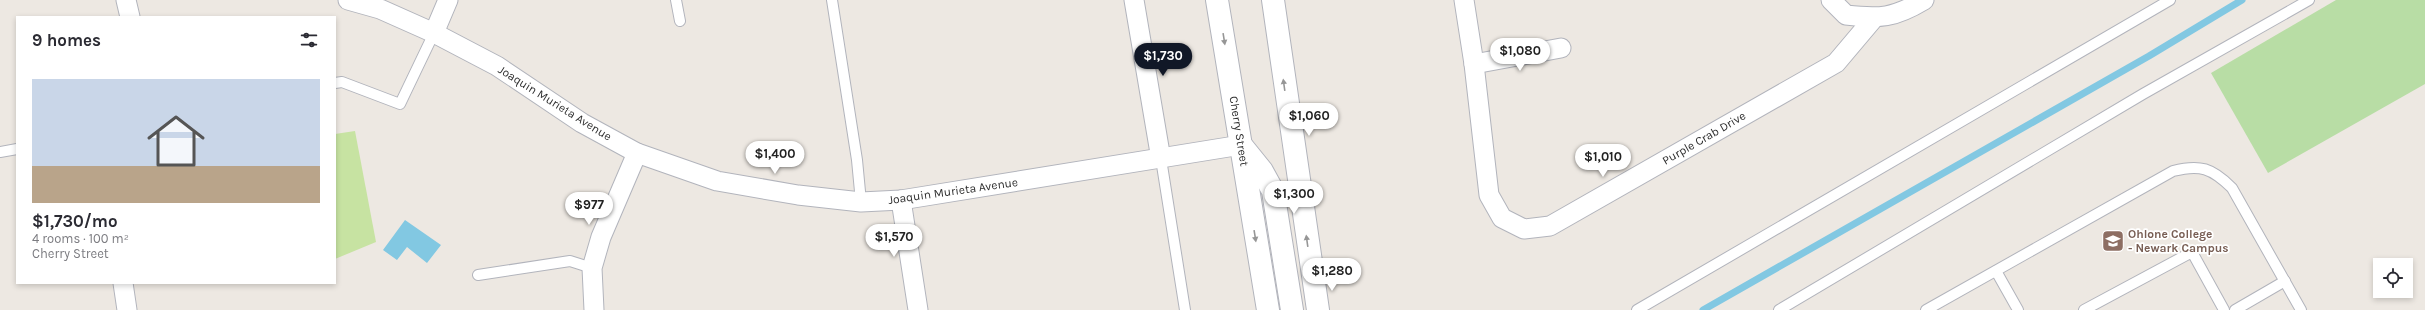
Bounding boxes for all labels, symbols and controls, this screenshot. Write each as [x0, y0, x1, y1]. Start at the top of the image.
icon: filters [298, 29, 320, 51]
text: 9 homes [32, 30, 101, 50]
one-way arrow [1221, 32, 1227, 45]
pin: $1,080 [1487, 38, 1553, 72]
pin: $1,730 [1130, 43, 1196, 77]
text: $1,080 [1499, 43, 1541, 58]
text: $1,730 [1143, 48, 1183, 63]
street label: Joaquin Murieta Avenue [496, 62, 614, 144]
one-way arrow [1281, 79, 1287, 91]
street label: Cherry Street [1227, 95, 1252, 168]
pin: $1,060 [1276, 103, 1342, 137]
icon: home [140, 105, 212, 177]
text: $1,060 [1288, 108, 1330, 123]
street label: Purple Crab Drive [1660, 108, 1748, 168]
pin: $1,400 [742, 141, 808, 175]
pin: $1,010 [1570, 144, 1636, 178]
text: $1,400 [754, 146, 796, 161]
text: $1,010 [1584, 149, 1622, 164]
street label: Joaquin Murieta Avenue [887, 175, 1019, 207]
pin: $1,300 [1261, 181, 1327, 215]
text: $1,300 [1273, 186, 1315, 201]
pin: $977 [565, 192, 613, 226]
text: $977 [574, 197, 604, 212]
text: $1,730/mo [32, 211, 118, 231]
pin: $1,570 [861, 224, 927, 258]
place label: Ohlone College - Newark Campus [2128, 227, 2229, 255]
school or university icon: Ohlone College - Newark Campus [2100, 228, 2126, 254]
text: $1,570 [874, 229, 914, 244]
one-way arrow [1253, 230, 1259, 242]
text: 4 rooms · 100 m² [32, 231, 129, 246]
one-way arrow [1304, 235, 1310, 247]
text: Cherry Street [32, 246, 109, 261]
pin: $1,280 [1299, 258, 1365, 292]
map controls [2373, 258, 2413, 298]
button: locate [2373, 258, 2413, 298]
text: $1,280 [1311, 263, 1353, 278]

